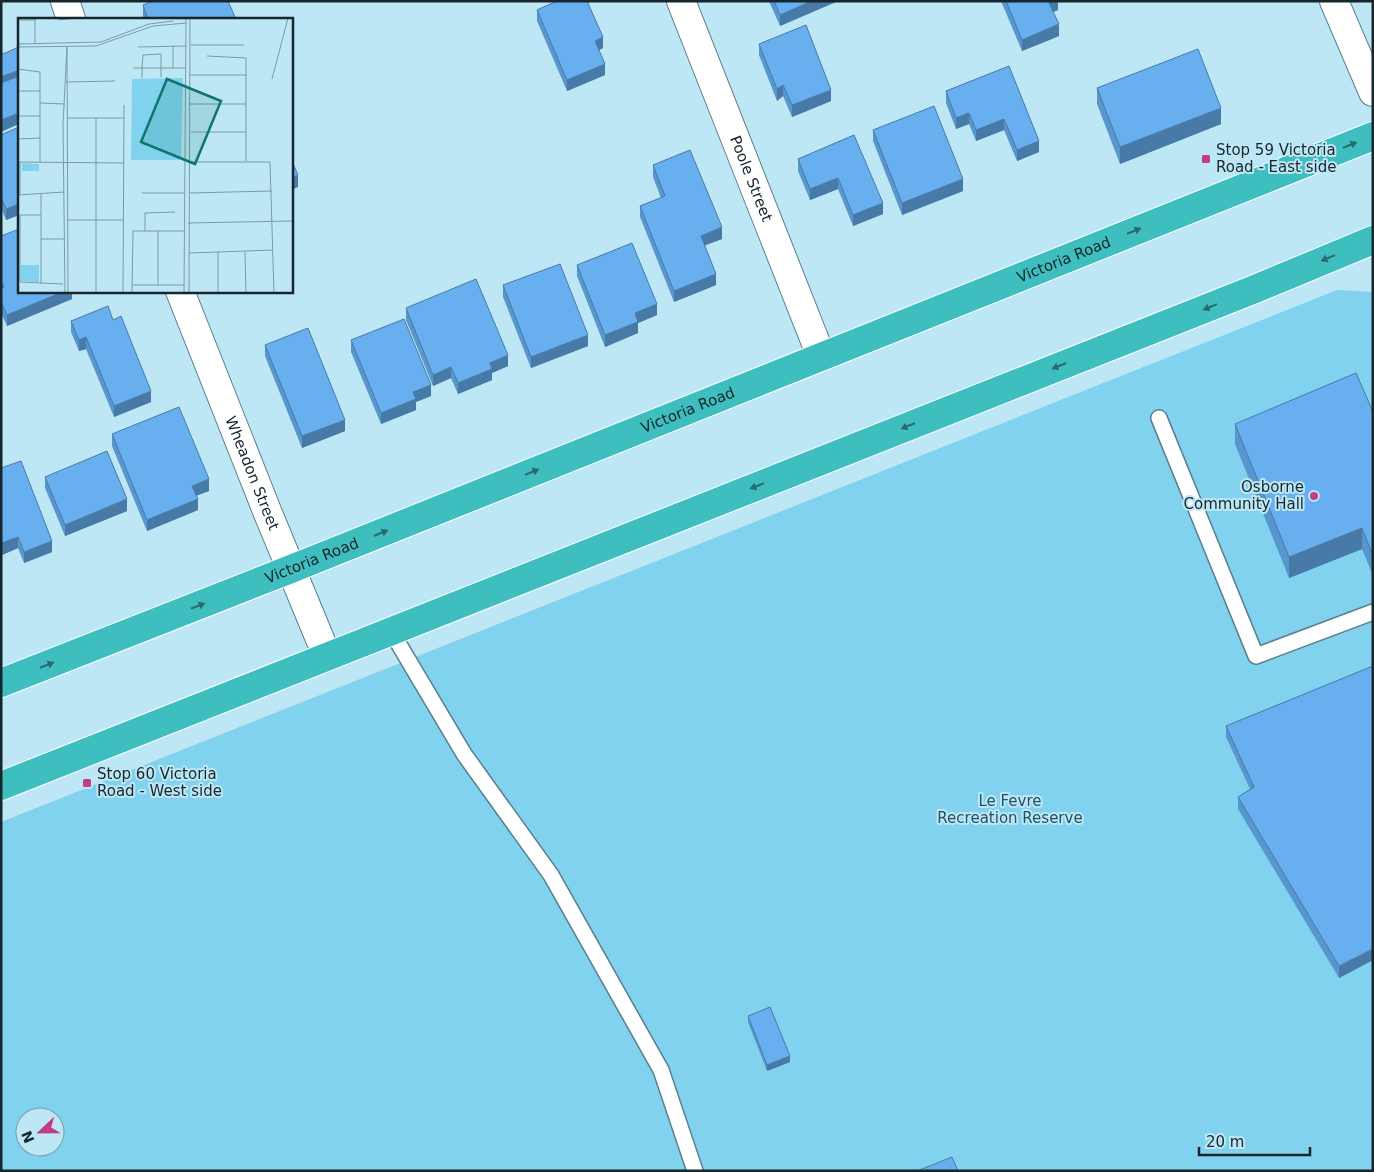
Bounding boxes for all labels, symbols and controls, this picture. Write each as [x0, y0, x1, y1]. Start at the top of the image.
inset map [18, 18, 292, 292]
street label: Poole Street [726, 133, 776, 224]
place label: Stop 59 Victoria Road - East side [1216, 141, 1336, 176]
one-way arrow [1343, 141, 1358, 149]
marker: Stop 59 Victoria Road - East side [1200, 153, 1212, 165]
one-way arrow [1127, 227, 1142, 235]
street label: Victoria Road [1014, 233, 1113, 287]
one-way arrow [1321, 255, 1335, 263]
one-way arrow [1203, 303, 1217, 311]
one-way arrow [1052, 363, 1066, 371]
street label: Victoria Road [638, 383, 737, 437]
street label: Wheadon Street [221, 413, 283, 533]
one-way arrow [900, 422, 915, 430]
one-way arrow [525, 468, 539, 476]
place label: Osborne Community Hall [1184, 478, 1304, 513]
one-way arrow [749, 483, 764, 490]
marker: Osborne Community Hall [1308, 490, 1320, 502]
one-way arrow [374, 529, 389, 537]
street label: Victoria Road [262, 534, 361, 587]
one-way arrow [191, 602, 206, 610]
one-way arrow [39, 661, 54, 669]
place label: Stop 60 Victoria Road - West side [97, 765, 222, 800]
marker: Stop 60 Victoria Road - West side [81, 777, 93, 789]
park label: Le Fevre Recreation Reserve [937, 792, 1083, 827]
north arrow [15, 1107, 65, 1157]
scale bar [1199, 1124, 1310, 1156]
text: N [18, 1128, 38, 1145]
text: 20 m [1206, 1133, 1244, 1151]

